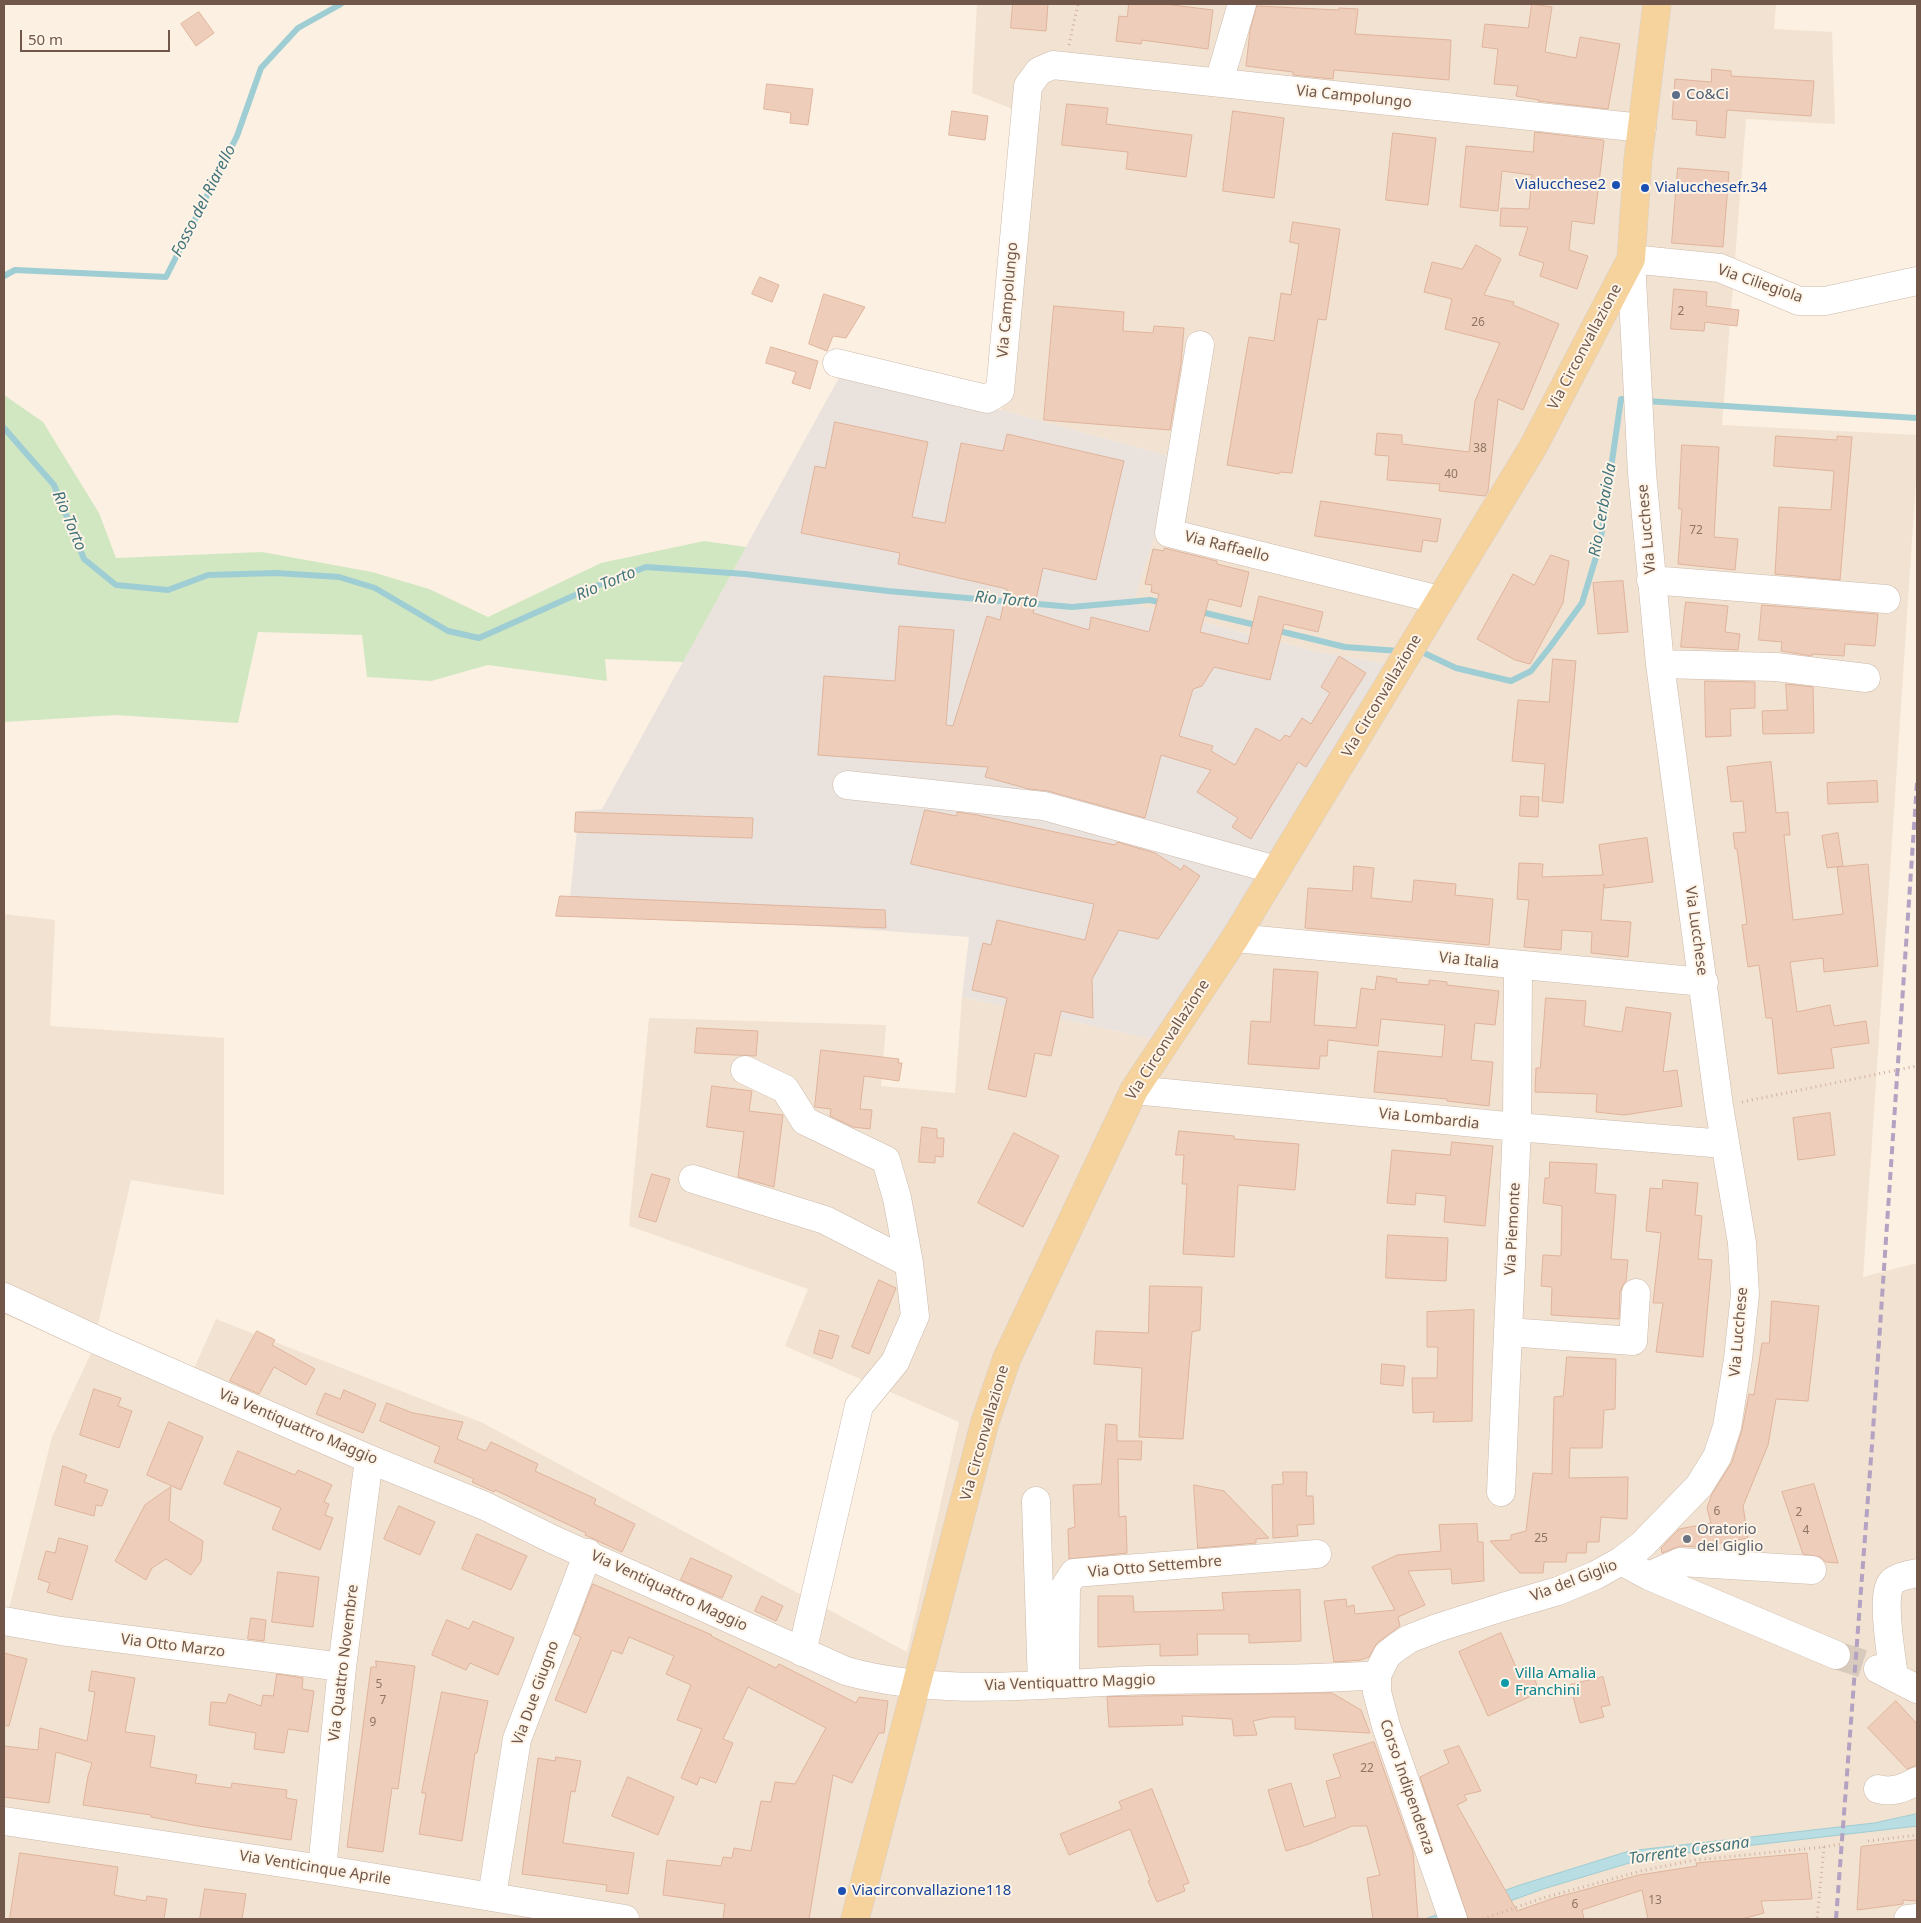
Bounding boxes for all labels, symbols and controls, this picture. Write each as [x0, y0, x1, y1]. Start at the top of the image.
scale bar [22, 20, 172, 52]
text: 50 m [28, 29, 63, 49]
street label: Via Campolungo [1295, 82, 1413, 112]
place label: Co&Ci [1686, 86, 1729, 104]
marker: Co&Ci [1670, 89, 1682, 101]
water label: Fosso del Riarello [168, 142, 240, 260]
place label: Vialucchese2 [1515, 176, 1606, 194]
marker: Vialucchese2 [1610, 179, 1622, 191]
place label: Vialucchesefr.34 [1655, 179, 1767, 197]
marker: Vialucchesefr.34 [1639, 182, 1651, 194]
street label: Via Campolungo [994, 241, 1022, 359]
street label: Via Ciliegiola [1715, 261, 1805, 307]
street label: Via Circonvallazione [1544, 281, 1626, 413]
house number: 2 [1678, 305, 1684, 319]
house number: 26 [1471, 316, 1485, 330]
house number: 38 [1473, 442, 1487, 456]
water label: Rio Cerbaiola [1585, 462, 1621, 558]
house number: 40 [1444, 468, 1458, 482]
street label: Via Lucchese [1634, 483, 1660, 575]
water label: Rio Torto [48, 488, 90, 554]
house number: 72 [1689, 524, 1703, 538]
street label: Via Raffaello [1183, 528, 1271, 566]
water label: Rio Torto [573, 563, 639, 605]
water label: Rio Torto [974, 588, 1038, 612]
street label: Via Circonvallazione [1338, 631, 1426, 761]
street label: Via Lucchese [1681, 885, 1711, 977]
street label: Via Italia [1438, 949, 1500, 973]
street label: Via Circonvallazione [1122, 976, 1214, 1104]
street label: Via Lombardia [1378, 1105, 1480, 1133]
street label: Via Piemonte [1502, 1182, 1524, 1276]
street label: Via Lucchese [1726, 1286, 1752, 1378]
street label: Via Circonvallazione [957, 1363, 1013, 1503]
street label: Via Ventiquattro Maggio [216, 1385, 380, 1469]
house number: 6 [1714, 1505, 1720, 1519]
house number: 2 [1796, 1506, 1802, 1520]
place label: Oratorio del Giglio [1697, 1521, 1763, 1556]
house number: 4 [1803, 1524, 1809, 1538]
house number: 25 [1534, 1532, 1548, 1546]
marker: Oratorio del Giglio [1681, 1533, 1693, 1545]
street label: Via Ventiquattro Maggio [588, 1547, 750, 1635]
street label: Via Otto Settembre [1087, 1552, 1223, 1582]
street label: Via del Giglio [1528, 1556, 1620, 1606]
street label: Via Quattro Novembre [325, 1583, 363, 1743]
street label: Via Otto Marzo [120, 1631, 226, 1661]
street label: Via Due Giugno [509, 1639, 563, 1747]
place label: Villa Amalia Franchini [1515, 1665, 1596, 1700]
street label: Via Ventiquattro Maggio [984, 1671, 1156, 1695]
marker: Villa Amalia Franchini [1499, 1677, 1511, 1689]
house number: 5 [376, 1678, 382, 1692]
house number: 7 [380, 1694, 386, 1708]
house number: 9 [370, 1716, 376, 1730]
street label: Corso Indipendenza [1375, 1717, 1439, 1857]
house number: 22 [1360, 1762, 1374, 1776]
water label: Torrente Cessana [1627, 1833, 1751, 1869]
street label: Via Venticinque Aprile [238, 1847, 392, 1889]
place label: Viacirconvallazione118 [852, 1882, 1011, 1900]
marker: Viacirconvallazione118 [836, 1885, 848, 1897]
house number: 13 [1648, 1894, 1662, 1908]
house number: 6 [1572, 1898, 1578, 1912]

